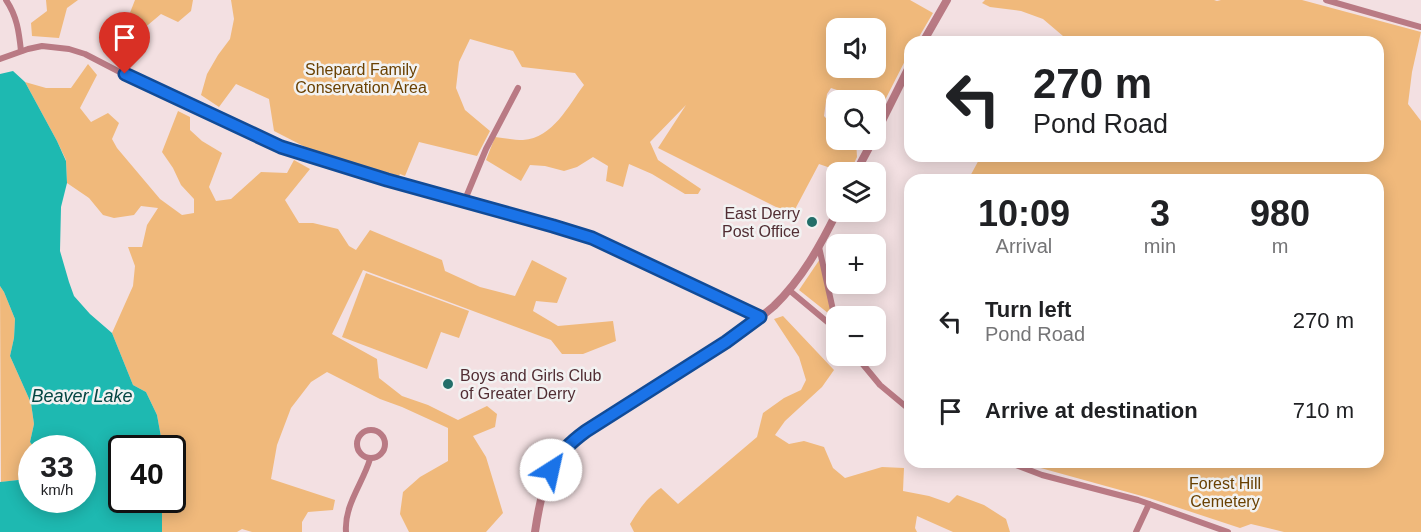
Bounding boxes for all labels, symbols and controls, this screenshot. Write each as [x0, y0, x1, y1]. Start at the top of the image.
pin [99, 12, 150, 74]
map controls [826, 18, 886, 366]
button: sound [826, 18, 886, 78]
icon: arrive [108, 21, 141, 54]
icon: left [934, 60, 1012, 138]
text: 270 m [1033, 60, 1152, 107]
park label: Shepard Family Conservation Area [295, 61, 427, 96]
button: search [826, 90, 886, 150]
text: Pond Road [1033, 109, 1168, 139]
button: layers [826, 162, 886, 222]
text: 10:09 [978, 193, 1070, 234]
text: 3 [1150, 193, 1170, 234]
text: 980 [1250, 193, 1310, 234]
place label: East Derry Post Office [722, 205, 800, 240]
marker: East Derry Post Office [805, 215, 819, 229]
button: + [826, 234, 886, 294]
text: Arrival [996, 235, 1052, 257]
text: min [1144, 235, 1176, 257]
text: m [1272, 235, 1288, 257]
text: Turn left [985, 297, 1071, 322]
icon: left [934, 305, 967, 338]
button: − [826, 306, 886, 366]
text: 270 m [1293, 308, 1354, 333]
text: Pond Road [985, 323, 1085, 345]
place label: Boys and Girls Club of Greater Derry [460, 367, 601, 402]
marker: Boys and Girls Club of Greater Derry [441, 377, 455, 391]
water label: Beaver Lake [31, 386, 133, 406]
icon: arrive [934, 395, 967, 428]
text: Arrive at destination [985, 398, 1198, 423]
text: 710 m [1293, 398, 1354, 423]
speed limit sign: 40 [108, 435, 186, 513]
position arrow [519, 438, 583, 502]
text: 33 [40, 450, 74, 483]
park label: Forest Hill Cemetery [1189, 475, 1261, 510]
text: km/h [41, 481, 73, 498]

